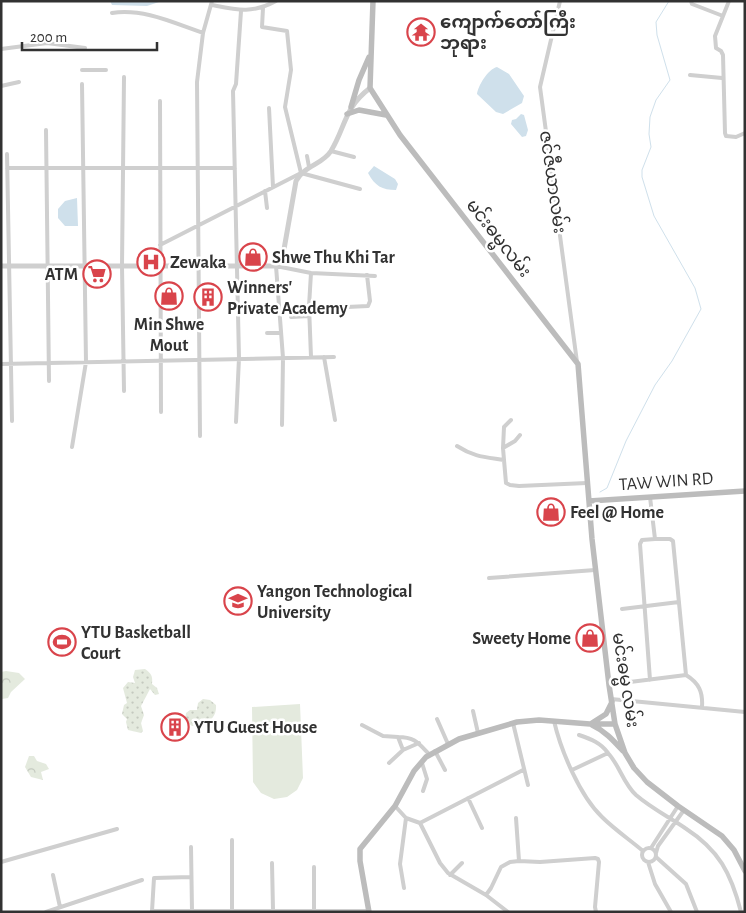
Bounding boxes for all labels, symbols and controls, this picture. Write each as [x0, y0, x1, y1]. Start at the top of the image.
place label: ကျောက်တော်ကြီး ဘုရား [440, 10, 576, 57]
temple icon: ကျောက်တော်ကြီး ဘုရား [406, 17, 436, 47]
scale bar [22, 20, 158, 52]
text: 200 m [30, 30, 67, 45]
street label: ဇင်ဇီယာလမ်း [536, 129, 574, 235]
street label: မင်းဓမ္မလမ်း [458, 193, 538, 284]
shop icon: Shwe Thu Khi Tar [238, 242, 268, 272]
hospital icon: Zewaka [136, 247, 166, 277]
place label: Shwe Thu Khi Tar [272, 249, 396, 267]
place label: Zewaka [170, 254, 227, 272]
supermarket icon: ATM [82, 259, 112, 289]
place label: ATM [45, 266, 78, 284]
place label: Winners' Private Academy [227, 279, 349, 318]
shop icon: Min Shwe Mout [154, 281, 184, 311]
building icon: Winners' Private Academy [193, 282, 223, 312]
place label: Min Shwe Mout [134, 316, 204, 355]
street label: TAW WIN RD [618, 470, 714, 494]
shop icon: Feel @ Home [536, 497, 566, 527]
place label: Feel @ Home [570, 504, 664, 522]
place label: Yangon Technological University [257, 583, 413, 622]
school or university icon: Yangon Technological University [223, 586, 253, 616]
shop icon: Sweety Home [575, 623, 605, 653]
place label: YTU Basketball Court [81, 624, 191, 663]
sports icon: YTU Basketball Court [47, 627, 77, 657]
place label: Sweety Home [472, 630, 571, 648]
street label: မင်းဓမ္မ လမ်း [603, 631, 646, 730]
building icon: YTU Guest House [160, 712, 190, 742]
place label: YTU Guest House [194, 719, 317, 737]

